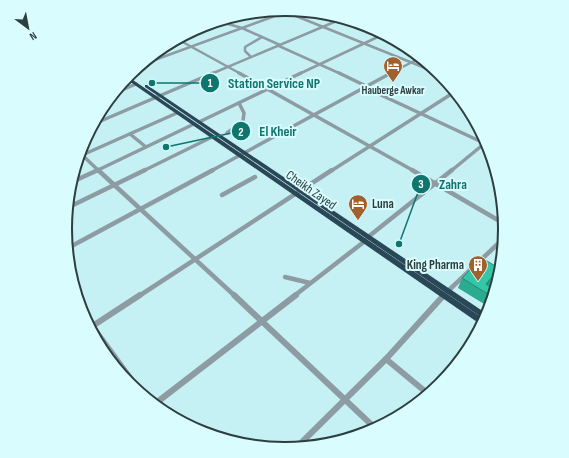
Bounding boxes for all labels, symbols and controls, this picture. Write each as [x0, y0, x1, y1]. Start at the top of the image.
north arrow [8, 8, 48, 48]
text: N [27, 29, 39, 43]
hotel icon: Hauberge Awkar [382, 55, 404, 83]
callout: Station Service NP [200, 70, 328, 96]
text: Station Service NP [228, 75, 320, 92]
text: 1 [208, 76, 213, 91]
place label: Hauberge Awkar [362, 84, 425, 97]
callout: El Kheir [231, 118, 304, 144]
text: El Kheir [259, 123, 297, 140]
text: 2 [238, 125, 244, 140]
street label: Cheikh Zayed [283, 167, 339, 213]
callout: Zahra [411, 171, 475, 197]
text: Zahra [439, 176, 467, 193]
text: 3 [418, 177, 424, 192]
hotel icon: Luna [347, 193, 369, 221]
place label: Luna [372, 196, 394, 212]
building icon: King Pharma [467, 254, 489, 282]
place label: King Pharma [407, 257, 464, 273]

